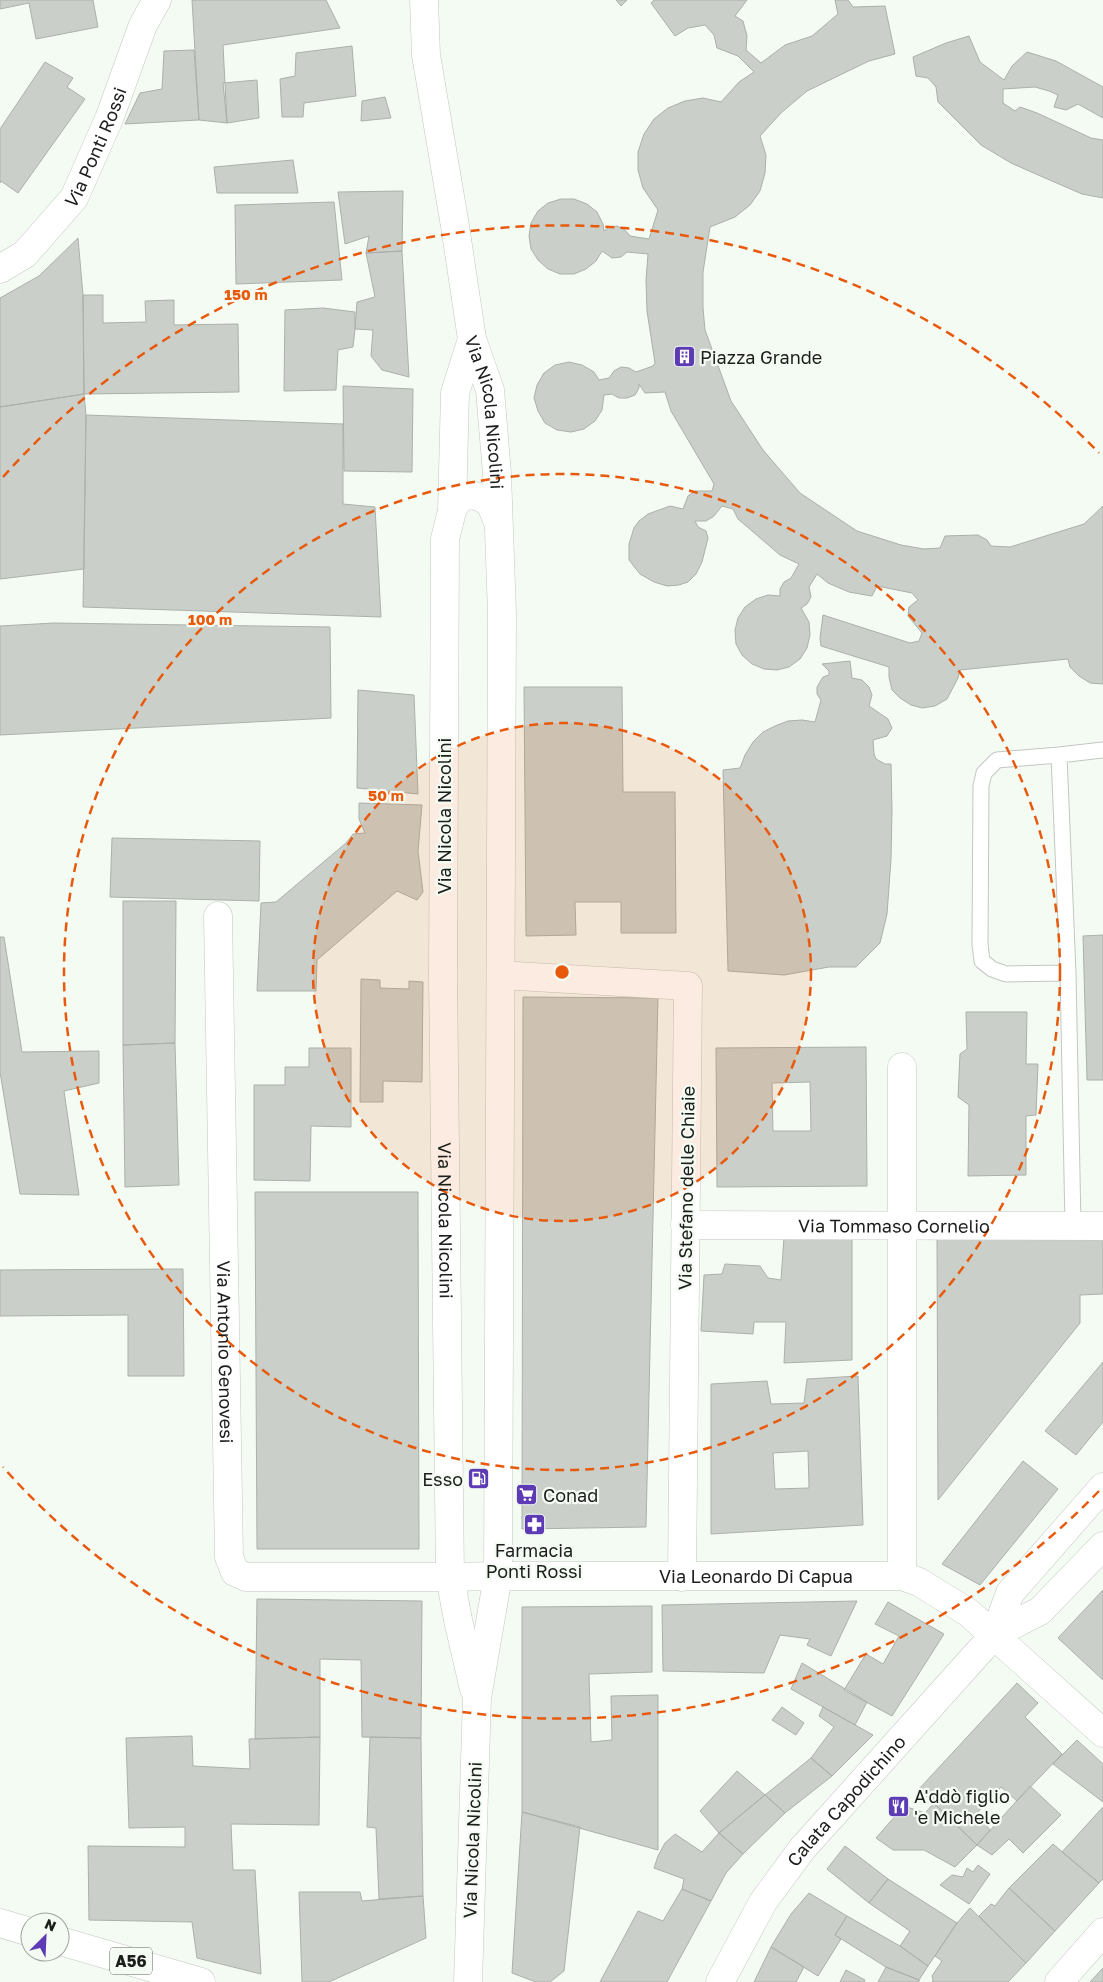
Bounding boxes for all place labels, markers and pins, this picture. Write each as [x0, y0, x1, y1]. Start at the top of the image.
building icon: Piazza Grande [672, 345, 696, 369]
place label: Piazza Grande [700, 346, 822, 368]
centre of rings [553, 963, 571, 981]
fuel station icon: Esso [467, 1467, 491, 1491]
place label: Esso [422, 1468, 463, 1490]
supermarket icon: Conad [515, 1483, 539, 1507]
place label: Conad [543, 1484, 598, 1506]
pharmacy icon: Farmacia Ponti Rossi [522, 1513, 546, 1537]
place label: Farmacia Ponti Rossi [486, 1539, 582, 1582]
place label: A'ddò figlio 'e Michele [914, 1785, 1010, 1828]
restaurant icon: A'ddò figlio 'e Michele [886, 1794, 910, 1818]

